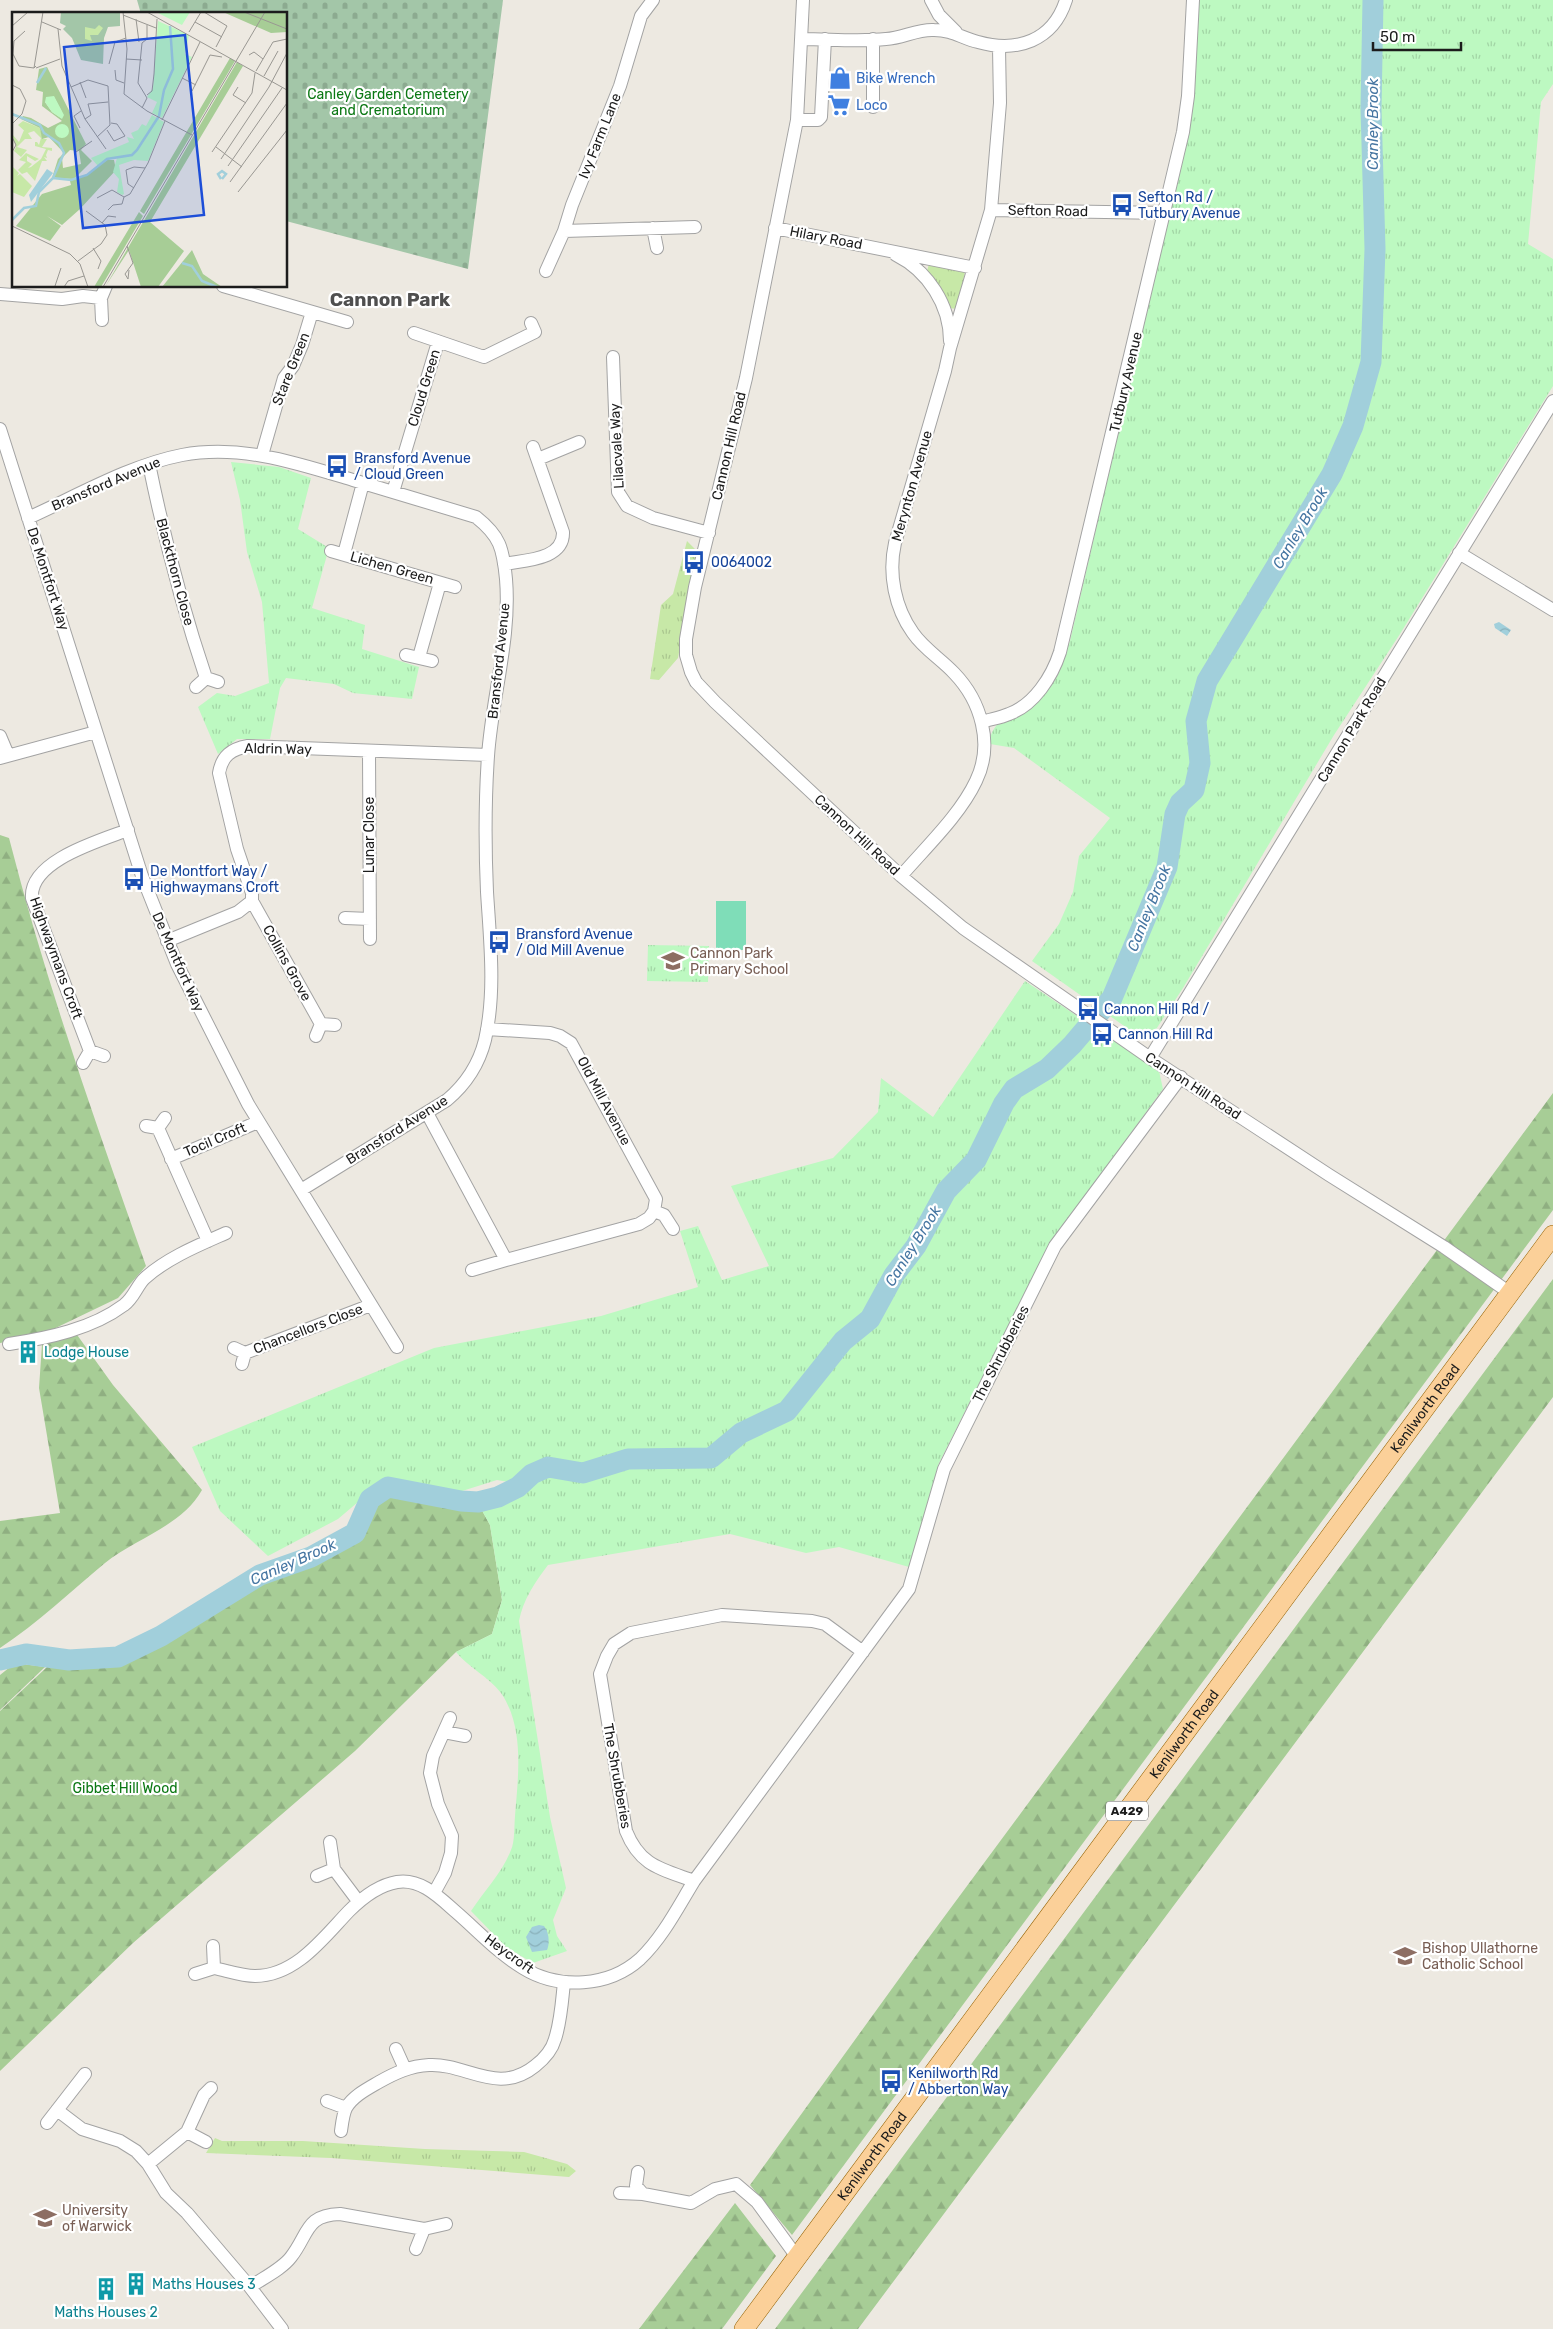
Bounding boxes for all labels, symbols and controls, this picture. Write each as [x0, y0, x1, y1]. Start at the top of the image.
inset map [12, 12, 288, 288]
scale bar [1373, 20, 1460, 52]
text: 50 m [1380, 28, 1415, 46]
shop icon: Bike Wrench [827, 65, 853, 91]
place label: Bike Wrench [856, 70, 935, 87]
water label: Canley Brook [1364, 78, 1382, 170]
park label: Canley Garden Cemetery and Crematorium [307, 86, 469, 119]
street label: Ivy Farm Lane [575, 90, 625, 181]
supermarket icon: Loco [826, 92, 852, 118]
place label: Loco [856, 97, 888, 114]
place label: Sefton Rd / Tutbury Avenue [1138, 189, 1241, 222]
bus stop icon: Sefton Rd / Tutbury Avenue [1109, 192, 1135, 218]
street label: Sefton Road [1008, 202, 1088, 220]
street label: Hilary Road [788, 223, 864, 253]
district label: Cannon Park [330, 288, 450, 311]
street label: Stare Green [269, 330, 313, 408]
street label: Tutbury Avenue [1106, 330, 1146, 434]
street label: Cloud Green [404, 347, 444, 429]
street label: Cannon Hill Road [708, 390, 750, 502]
street label: Lilacvale Way [606, 402, 628, 489]
street label: Merynton Avenue [888, 428, 936, 543]
place label: Bransford Avenue / Cloud Green [354, 450, 471, 483]
street label: Bransford Avenue [49, 453, 163, 515]
bus stop icon: Bransford Avenue / Cloud Green [324, 453, 350, 479]
water label: Canley Brook [1269, 484, 1331, 572]
street label: Blackthorn Close [152, 516, 198, 628]
street label: De Montfort Way [23, 525, 73, 633]
street label: Lichen Green [348, 548, 436, 588]
bus stop icon: 0064002 [681, 549, 707, 575]
place label: 0064002 [711, 554, 772, 571]
street label: Bransford Avenue [484, 602, 514, 720]
street label: Cannon Park Road [1314, 674, 1390, 786]
street label: Aldrin Way [244, 740, 312, 758]
street label: Cannon Hill Road [811, 791, 903, 879]
street label: Lunar Close [361, 797, 378, 873]
water label: Canley Brook [1123, 862, 1175, 954]
place label: De Montfort Way / Highwaymans Croft [150, 863, 280, 896]
bus stop icon: De Montfort Way / Highwaymans Croft [121, 866, 147, 892]
street label: Highwaymans Croft [26, 894, 86, 1022]
street label: De Montfort Way [148, 909, 208, 1015]
street label: Collins Grove [259, 922, 315, 1004]
place label: Bransford Avenue / Old Mill Avenue [516, 926, 633, 959]
bus stop icon: Bransford Avenue / Old Mill Avenue [486, 929, 512, 955]
place label: Cannon Park Primary School [690, 945, 788, 978]
school or university icon: Cannon Park Primary School [660, 948, 686, 974]
bus stop icon: Cannon Hill Rd / [1075, 996, 1101, 1022]
place label: Cannon Hill Rd / [1104, 1001, 1209, 1018]
bus stop icon: Cannon Hill Rd [1089, 1021, 1115, 1047]
place label: Cannon Hill Rd [1118, 1026, 1213, 1043]
street label: Cannon Hill Road [1142, 1049, 1244, 1123]
street label: Old Mill Avenue [573, 1054, 635, 1148]
street label: Bransford Avenue [343, 1092, 451, 1168]
street label: Tocil Croft [181, 1119, 249, 1161]
water label: Canley Brook [881, 1202, 945, 1290]
street label: Chancellors Close [251, 1300, 365, 1358]
street label: The Shrubberies [969, 1303, 1033, 1405]
building icon: Lodge House [15, 1339, 41, 1365]
place label: Lodge House [44, 1344, 129, 1361]
street label: Kenilworth Road [1386, 1361, 1463, 1456]
water label: Canley Brook [247, 1535, 339, 1589]
street label: Kenilworth Road [1146, 1686, 1222, 1782]
street label: The Shrubberies [599, 1722, 635, 1830]
park label: Gibbet Hill Wood [73, 1780, 178, 1797]
road number: A429 [1106, 1802, 1148, 1820]
street label: Heycroft [481, 1930, 537, 1978]
place label: Bishop Ullathorne Catholic School [1422, 1940, 1538, 1973]
school or university icon: Bishop Ullathorne Catholic School [1392, 1943, 1418, 1969]
place label: Kenilworth Rd / Abberton Way [908, 2065, 1009, 2098]
bus stop icon: Kenilworth Rd / Abberton Way [878, 2068, 904, 2094]
street label: Kenilworth Road [833, 2108, 910, 2204]
place label: University of Warwick [62, 2202, 133, 2235]
school or university icon: University of Warwick [32, 2205, 58, 2231]
building icon: Maths Houses 3 [123, 2271, 149, 2297]
building icon: Maths Houses 2 [93, 2276, 119, 2302]
place label: Maths Houses 3 [152, 2276, 256, 2293]
place label: Maths Houses 2 [54, 2304, 158, 2321]

